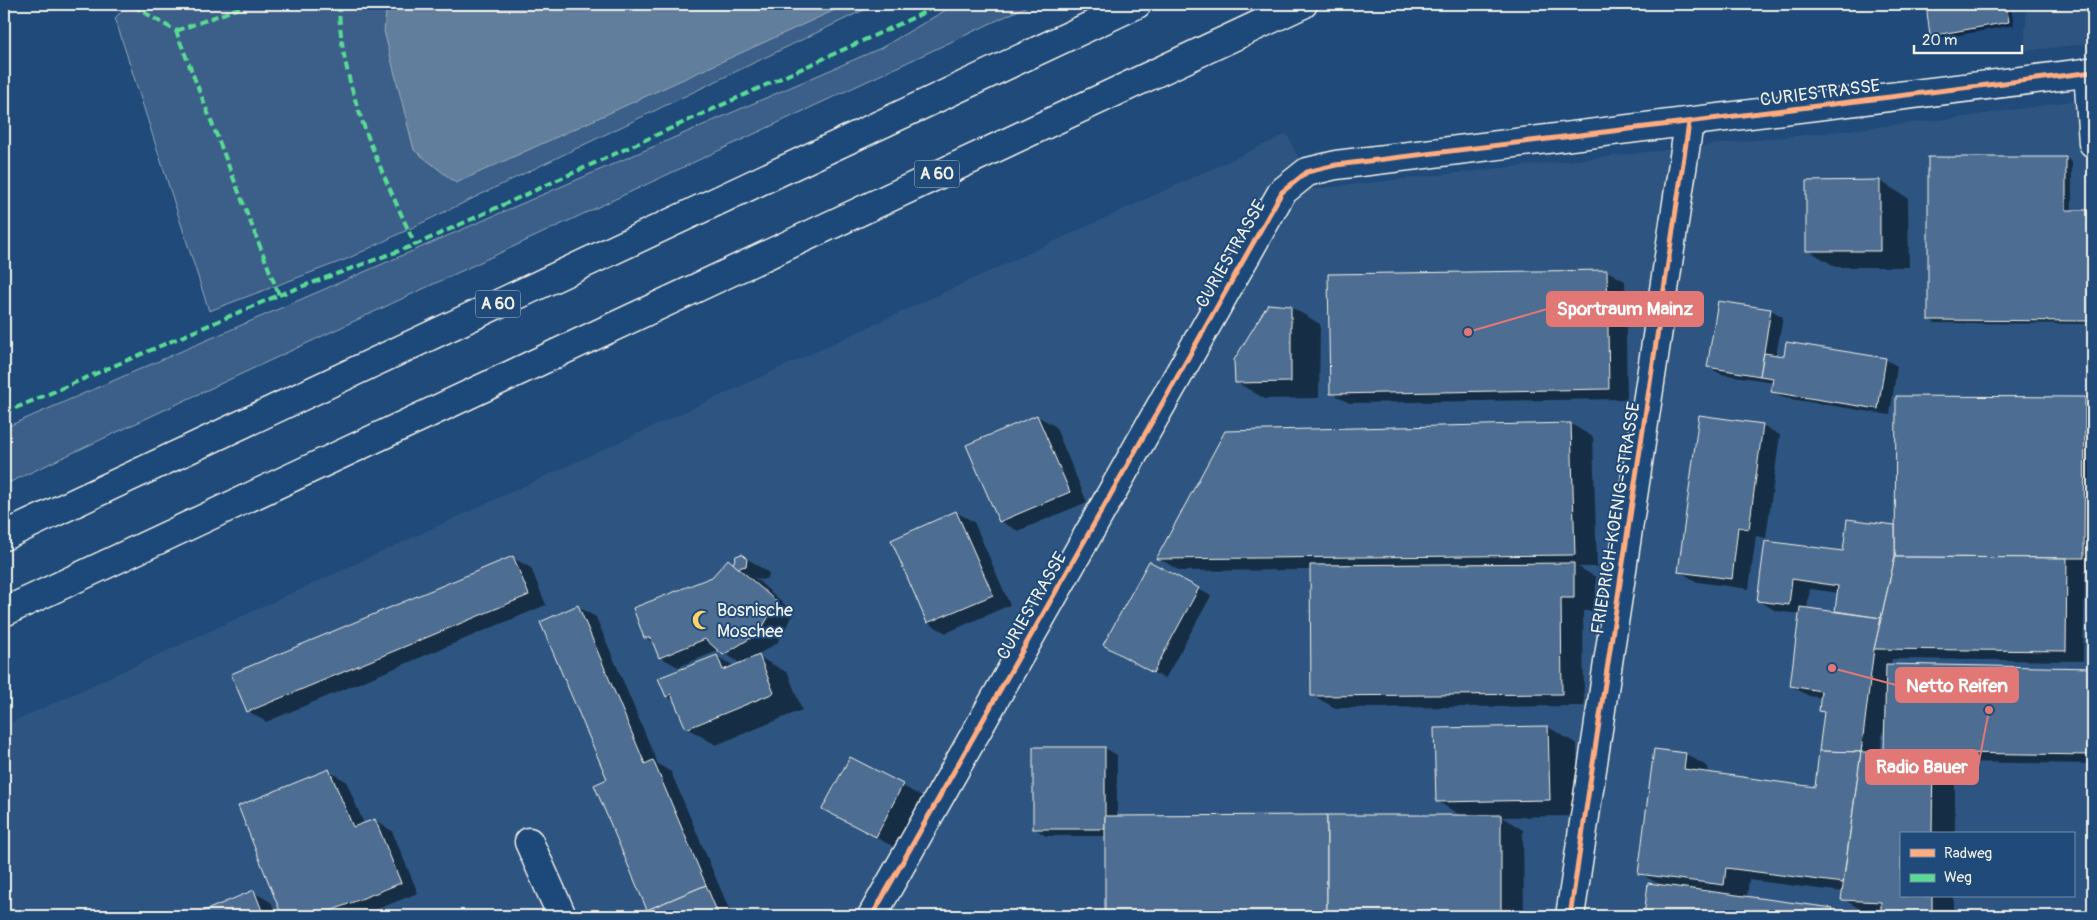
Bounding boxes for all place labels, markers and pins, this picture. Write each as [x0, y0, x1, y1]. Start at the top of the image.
callout: Sportraum Mainz [1547, 292, 1703, 326]
place label: Bosnische Moschee [717, 599, 793, 643]
mosque icon: Bosnische Moschee [691, 609, 713, 631]
callout: Netto Reifen [1896, 668, 2018, 702]
callout: Radio Bauer [1866, 750, 1978, 784]

